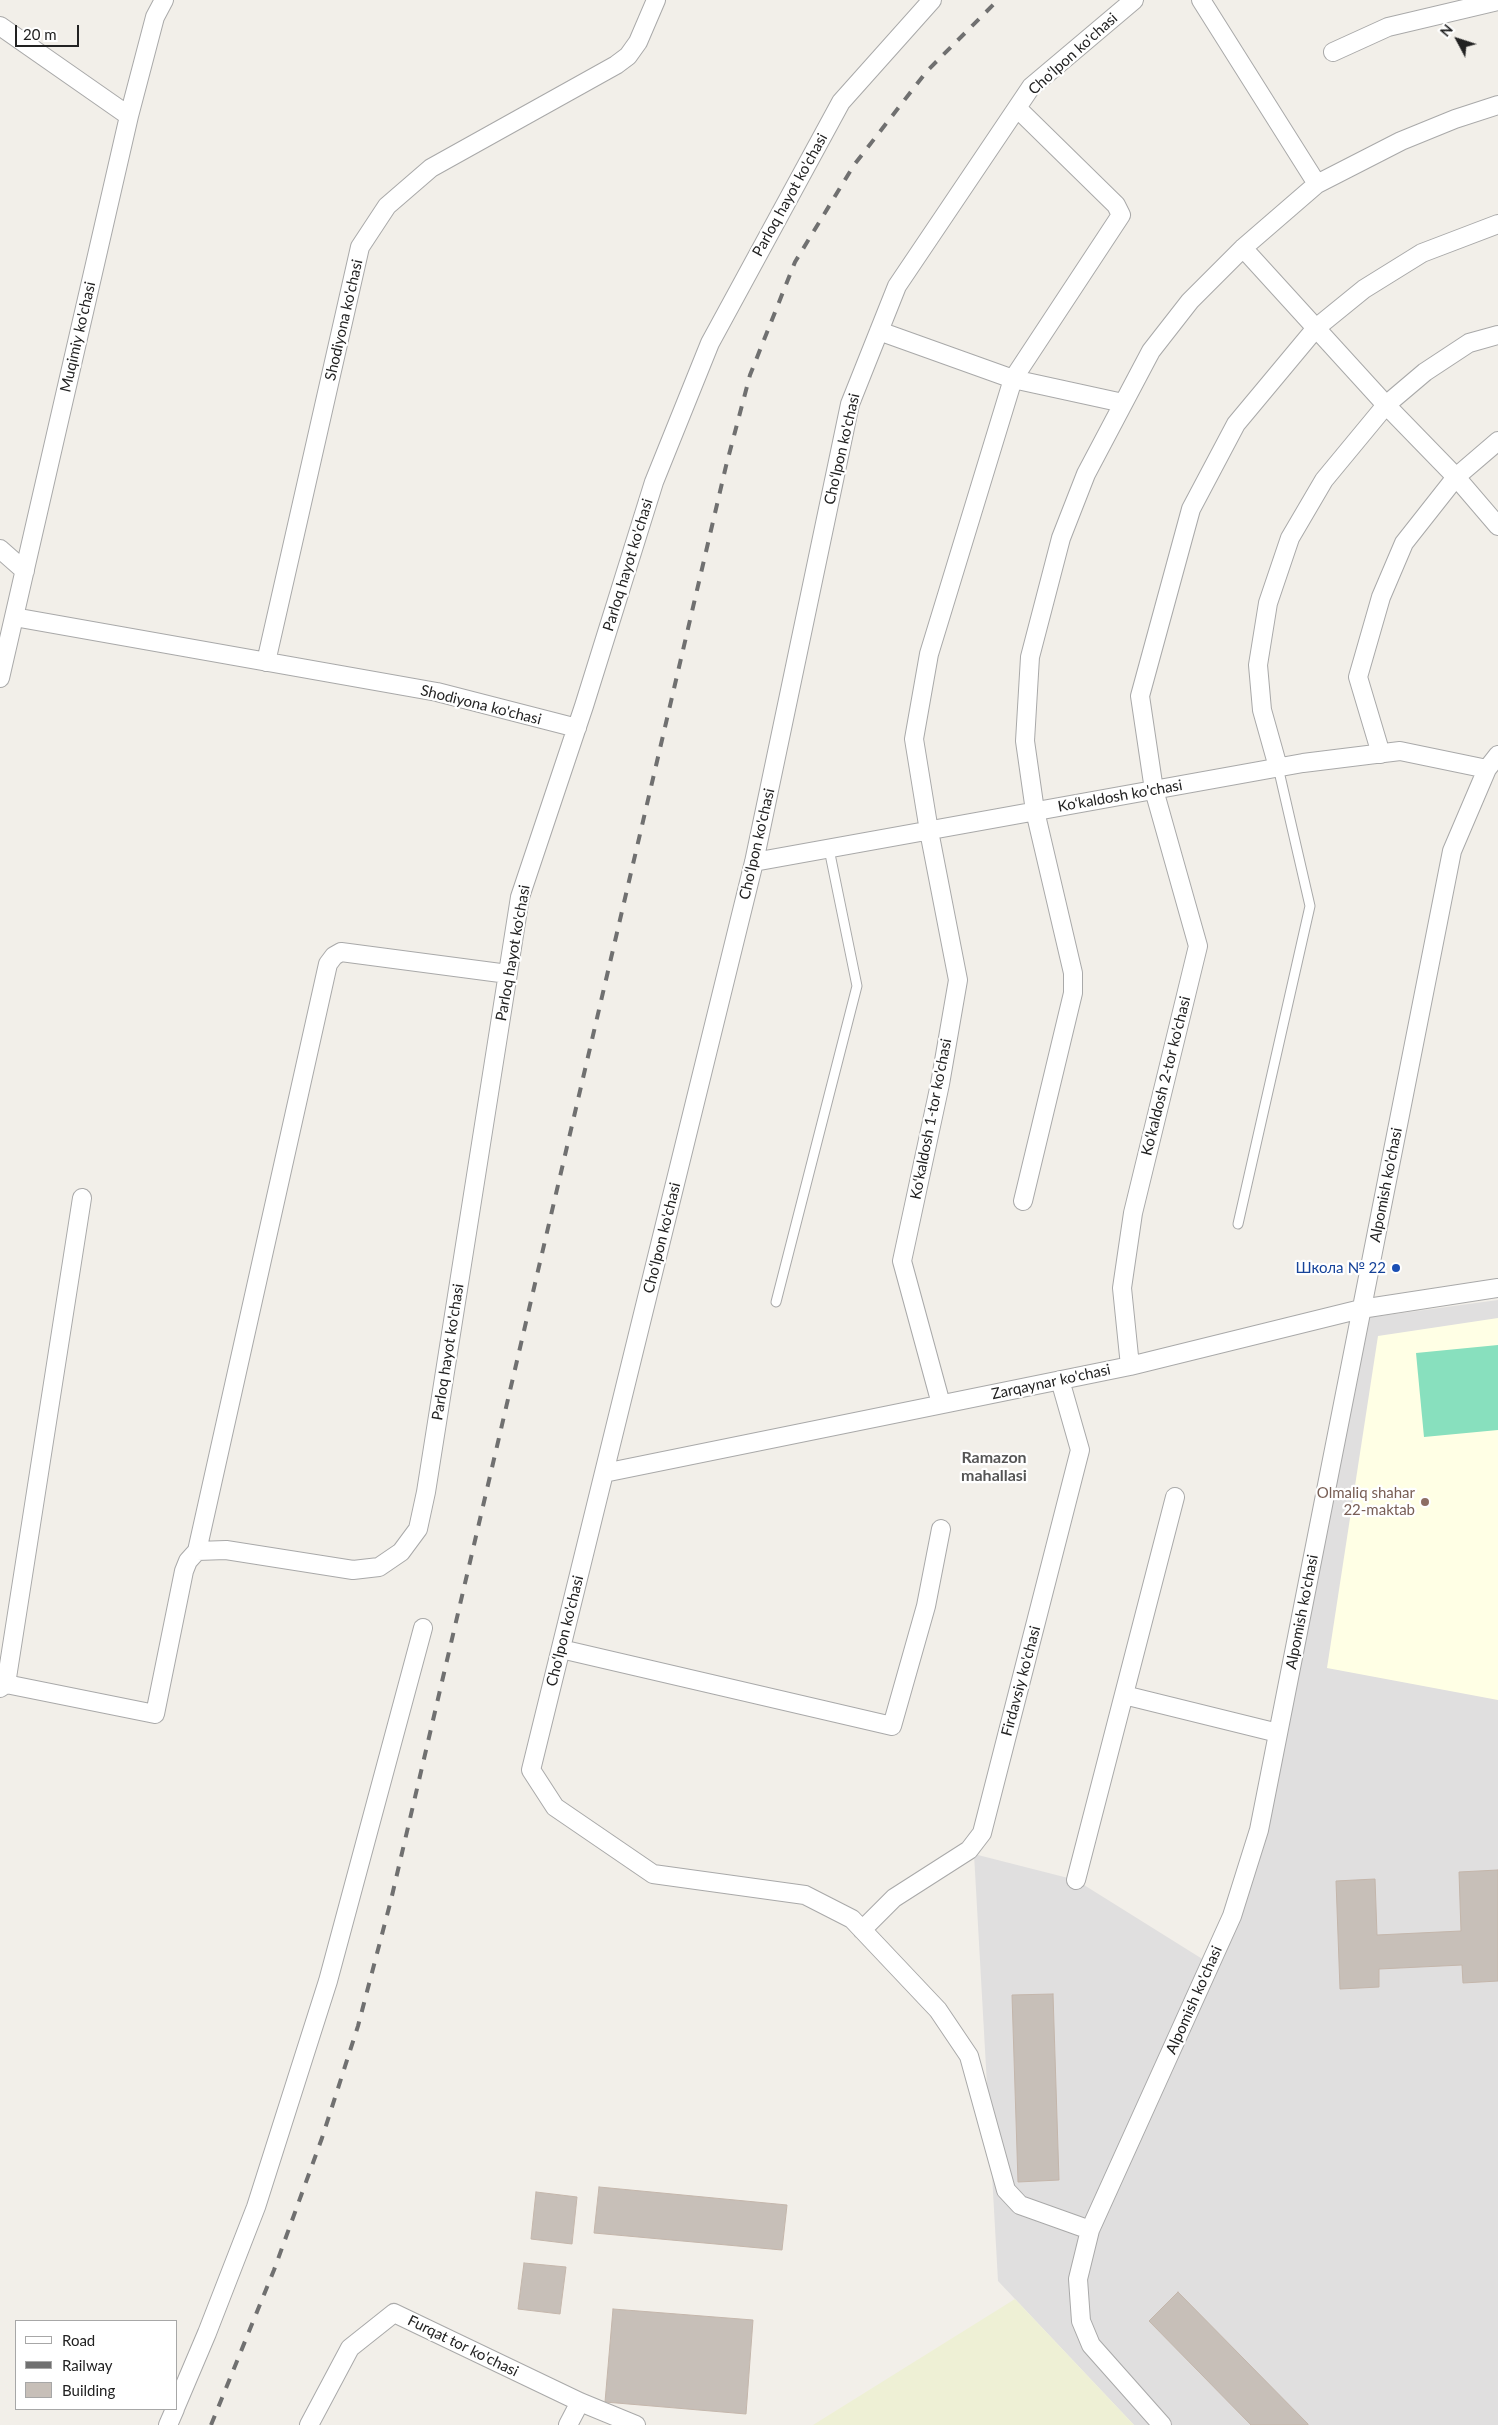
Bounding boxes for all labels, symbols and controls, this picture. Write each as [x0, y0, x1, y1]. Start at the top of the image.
street label: Cho‘lpon ko'chasi [1025, 9, 1121, 99]
scale bar [18, 15, 81, 47]
north arrow [1433, 15, 1483, 65]
text: N [1436, 20, 1456, 40]
text: 20 m [23, 25, 57, 43]
street label: Parloq hayot ko'chasi [749, 130, 831, 260]
street label: Shodiyona ko'chasi [321, 258, 367, 382]
street label: Muqimiy ko'chasi [57, 280, 99, 394]
street label: Cho‘lpon ko'chasi [820, 392, 864, 506]
street label: Parloq hayot ko'chasi [599, 496, 657, 634]
street label: Shodiyona ko'chasi [419, 681, 543, 729]
street label: Ko‘kaldosh ko'chasi [1056, 776, 1184, 816]
street label: Cho‘lpon ko'chasi [735, 787, 779, 901]
street label: Parloq hayot ko'chasi [492, 884, 534, 1022]
street label: Ko‘kaldosh 2-tor ko'chasi [1137, 994, 1195, 1158]
street label: Ko‘kaldosh 1-tor ko'chasi [907, 1037, 955, 1201]
street label: Alpomish ko'chasi [1366, 1126, 1406, 1244]
street label: Cho‘lpon ko'chasi [640, 1181, 684, 1295]
place label: Школа № 22 [1296, 1259, 1386, 1277]
marker: Школа № 22 [1390, 1262, 1402, 1274]
street label: Parloq hayot ko'chasi [428, 1282, 468, 1422]
street label: Zarqaynar ko'chasi [990, 1361, 1112, 1403]
district label: Ramazon mahallasi [961, 1448, 1027, 1486]
place label: Olmaliq shahar 22-maktab [1317, 1484, 1415, 1519]
marker: Olmaliq shahar 22-maktab [1419, 1496, 1431, 1508]
street label: Alpomish ko'chasi [1282, 1553, 1322, 1671]
street label: Cho‘lpon ko'chasi [543, 1574, 587, 1688]
street label: Firdavsiy ko'chasi [998, 1624, 1044, 1738]
street label: Alpomish ko'chasi [1162, 1943, 1226, 2057]
street label: Furqat tor ko'chasi [405, 2311, 521, 2381]
legend [15, 2320, 178, 2410]
text: Road [62, 2331, 95, 2349]
text: Railway [62, 2356, 113, 2374]
text: Building [62, 2381, 115, 2399]

